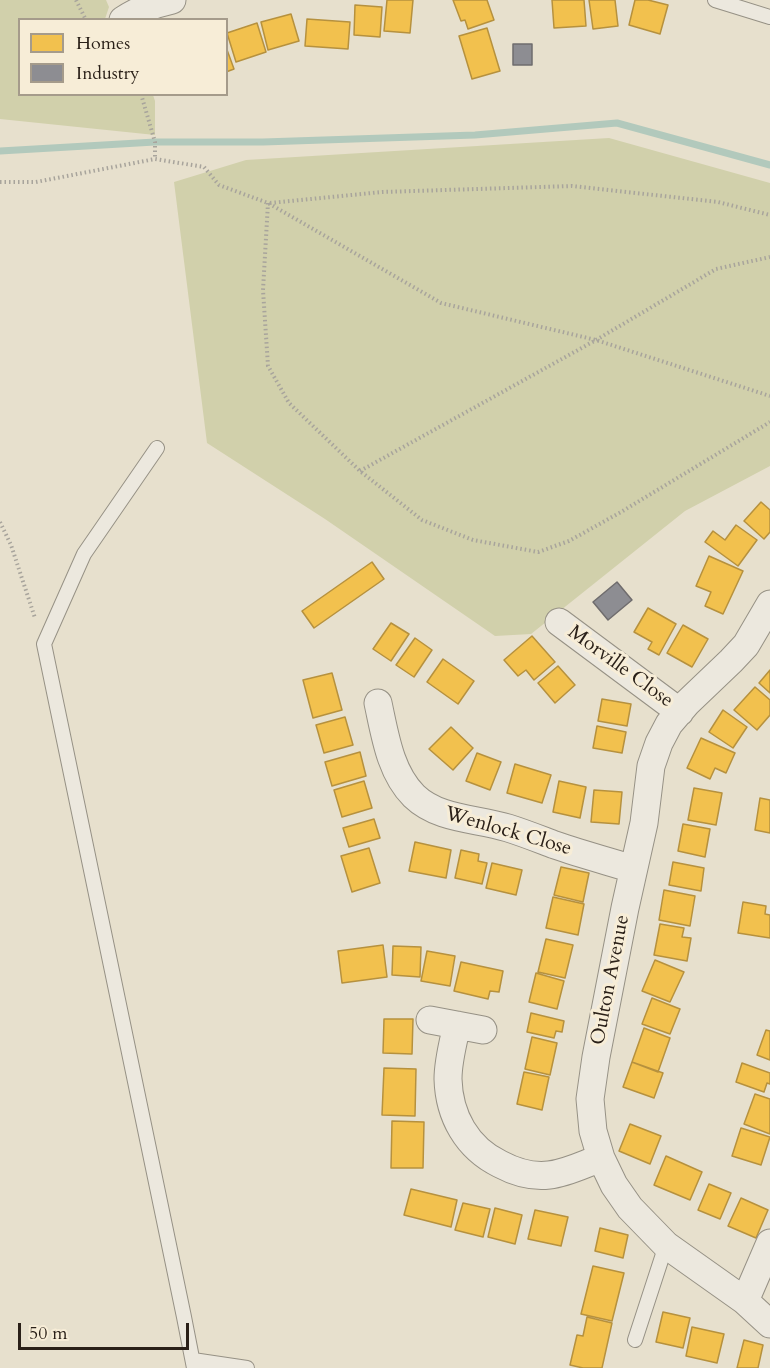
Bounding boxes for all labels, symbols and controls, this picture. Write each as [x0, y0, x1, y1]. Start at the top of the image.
legend [18, 18, 228, 96]
text: Homes [76, 31, 130, 56]
text: Industry [76, 61, 140, 86]
street label: Morville Close [563, 621, 677, 713]
street label: Wenlock Close [442, 802, 574, 862]
street label: Oulton Avenue [587, 913, 635, 1047]
scale bar [21, 1311, 192, 1349]
text: 50 m [29, 1321, 68, 1346]

